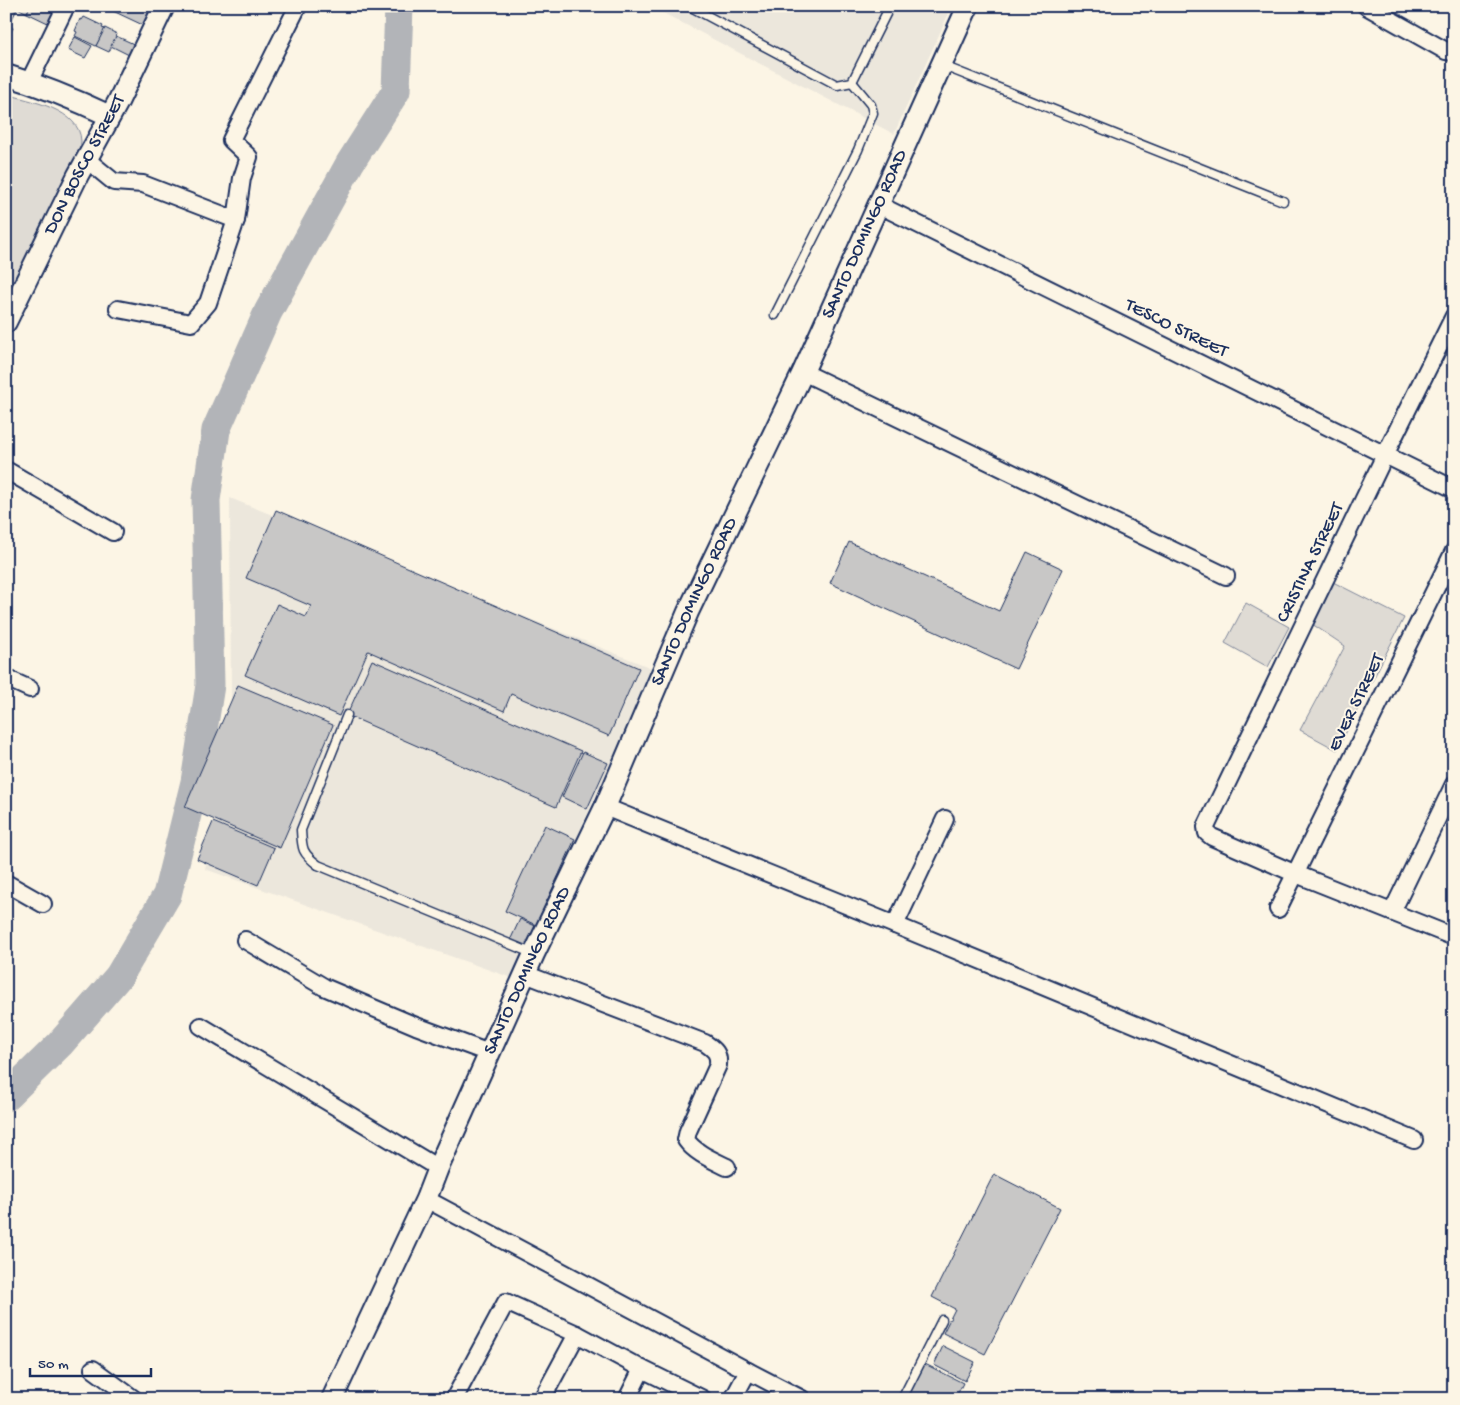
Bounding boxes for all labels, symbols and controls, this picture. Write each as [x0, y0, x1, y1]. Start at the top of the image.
street label: DON BOSCO STREET [38, 91, 131, 240]
street label: SANTO DOMINGO ROAD [817, 146, 913, 322]
street label: TESCO STREET [1120, 294, 1232, 364]
street label: CRISTINA STREET [1272, 499, 1350, 627]
street label: SANTO DOMINGO ROAD [646, 513, 743, 689]
street label: EVER STREET [1323, 650, 1391, 756]
street label: SANTO DOMINGO ROAD [479, 882, 577, 1058]
scale bar [30, 1345, 151, 1377]
text: 50 m [38, 1356, 69, 1374]

